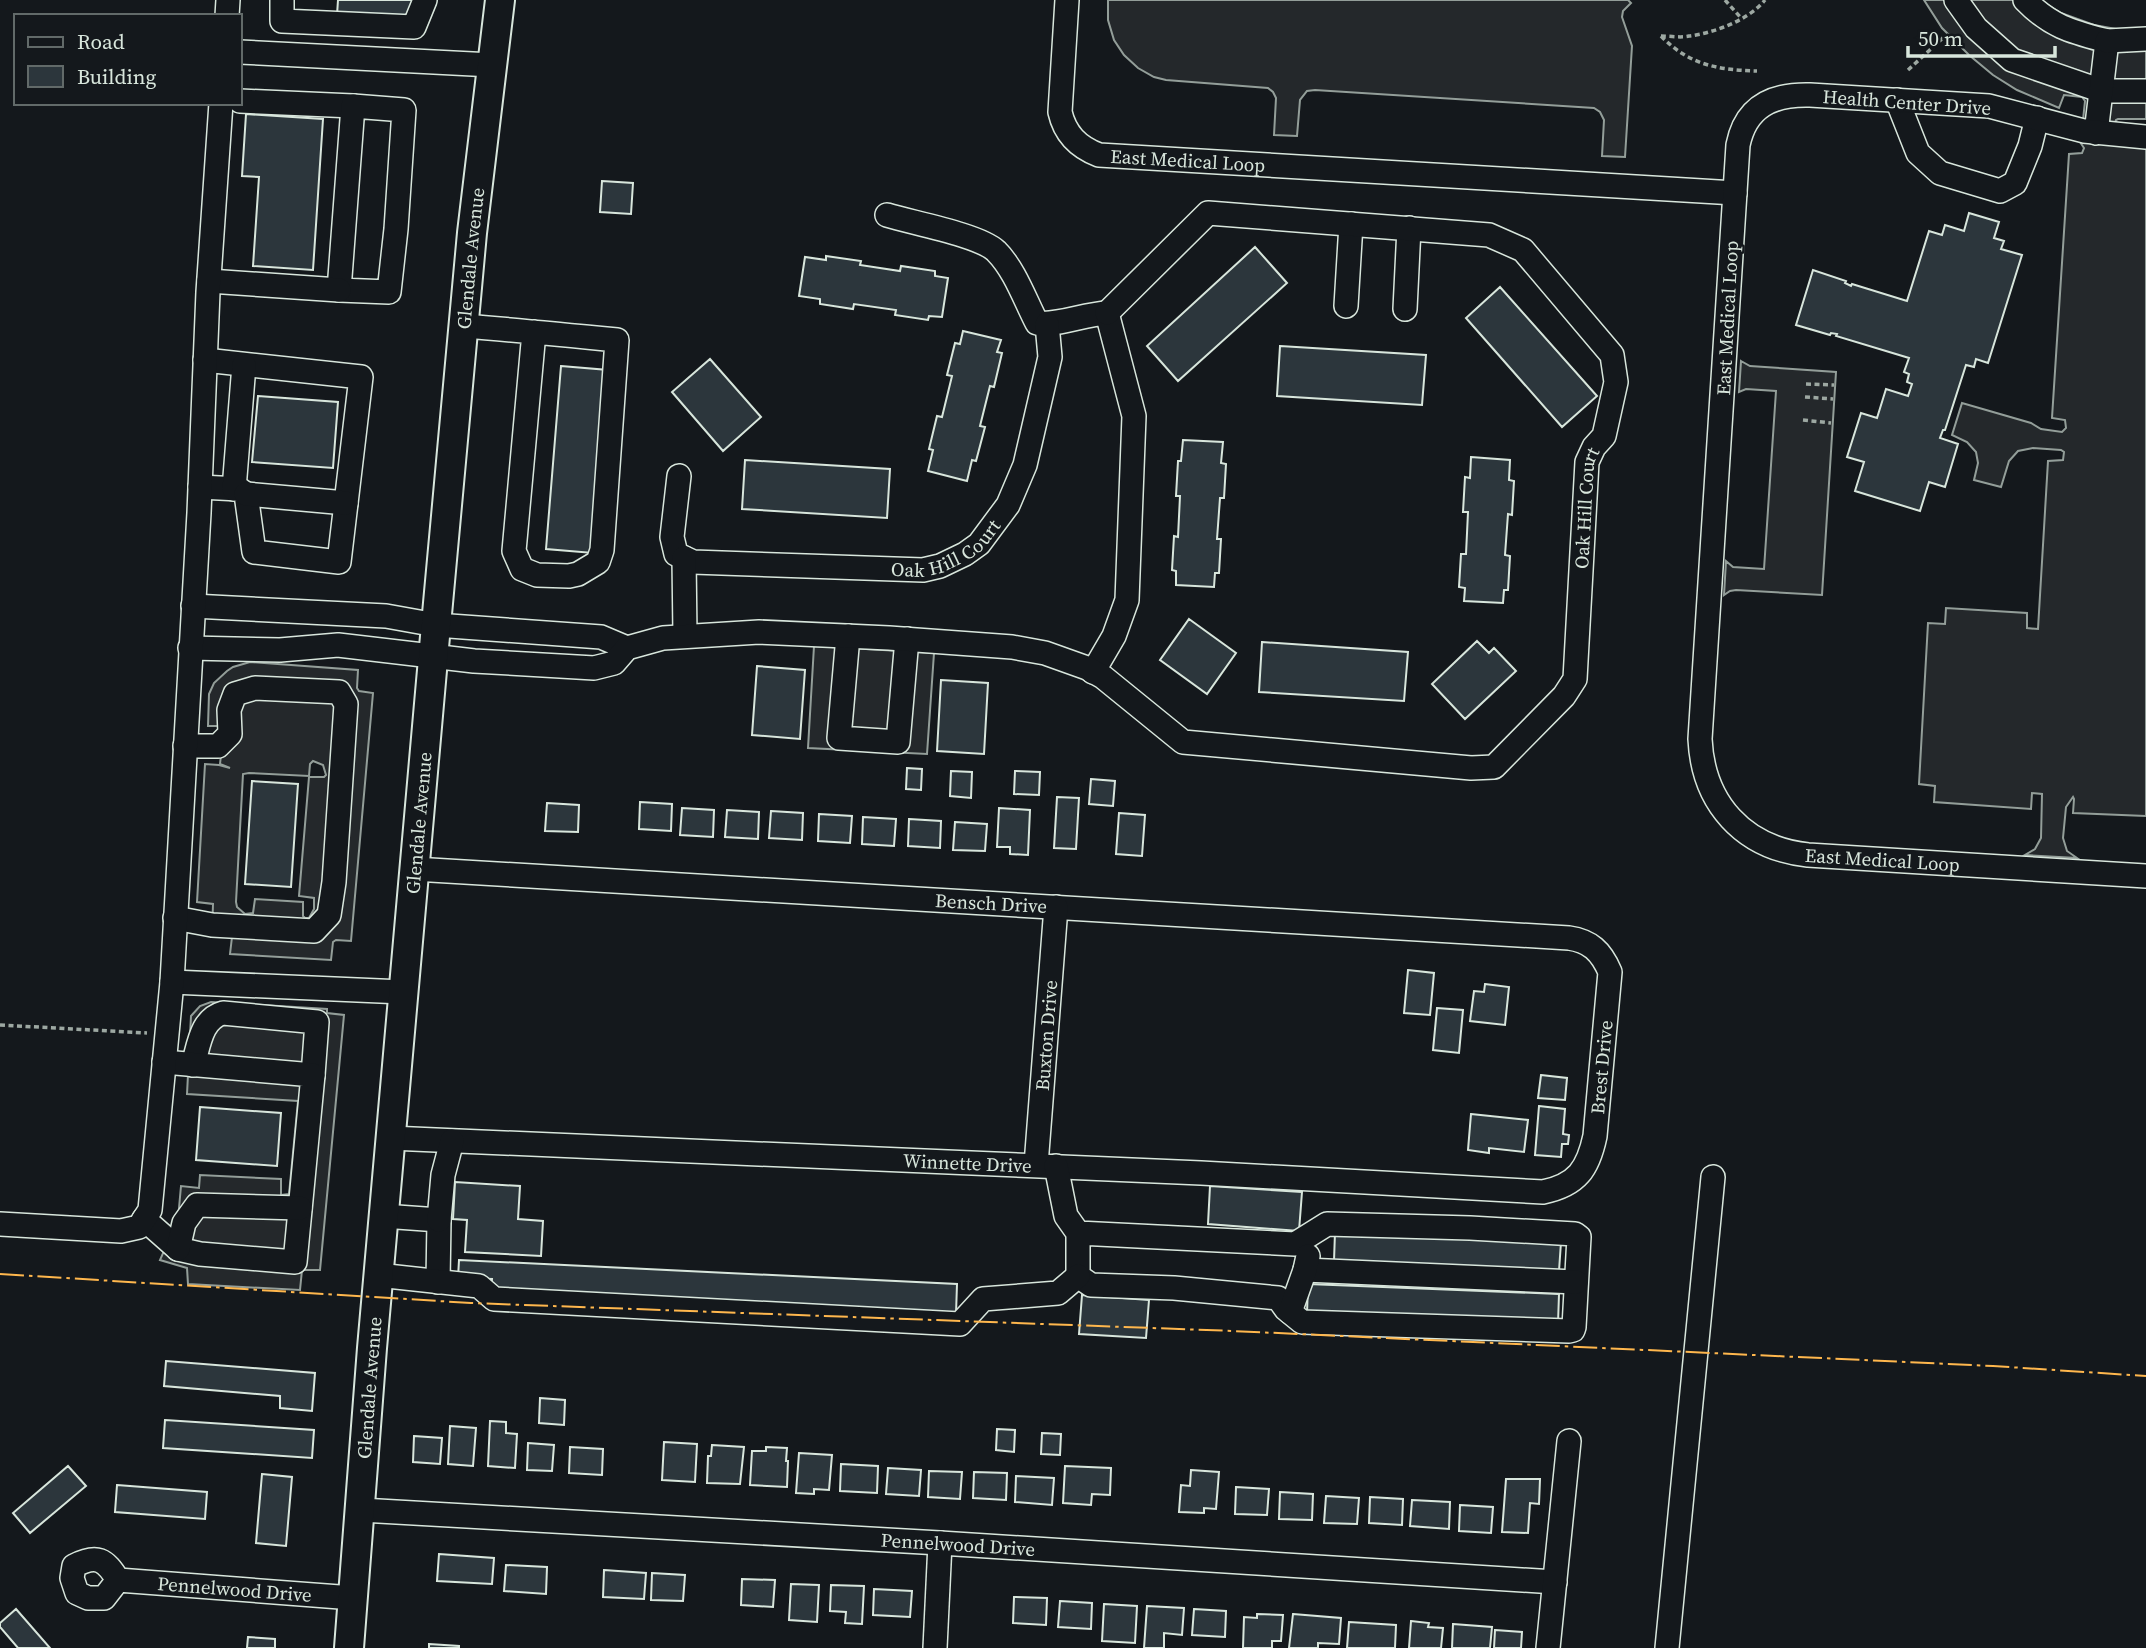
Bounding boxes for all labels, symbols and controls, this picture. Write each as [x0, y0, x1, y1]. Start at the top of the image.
legend [14, 14, 242, 105]
scale bar [1908, 14, 2055, 58]
text: 50 m [1918, 24, 1963, 53]
text: Road [77, 27, 125, 56]
text: Building [77, 62, 156, 91]
street label: Health Center Drive [1822, 83, 1992, 121]
street label: East Medical Loop [1110, 143, 1266, 178]
street label: Glendale Avenue [450, 186, 490, 330]
street label: East Medical Loop [1710, 240, 1744, 396]
street label: Oak Hill Court [1568, 442, 1606, 570]
street label: Oak Hill Court [891, 513, 1007, 583]
street label: Glendale Avenue [399, 751, 438, 895]
street label: East Medical Loop [1804, 842, 1961, 877]
street label: Bensch Drive [934, 887, 1048, 919]
street label: Buxton Drive [1029, 979, 1063, 1092]
street label: Brest Drive [1584, 1019, 1619, 1115]
street label: Winnette Drive [903, 1147, 1032, 1179]
street label: Glendale Avenue [351, 1316, 388, 1460]
street label: Pennelwood Drive [880, 1527, 1036, 1562]
street label: Pennelwood Drive [157, 1570, 313, 1608]

